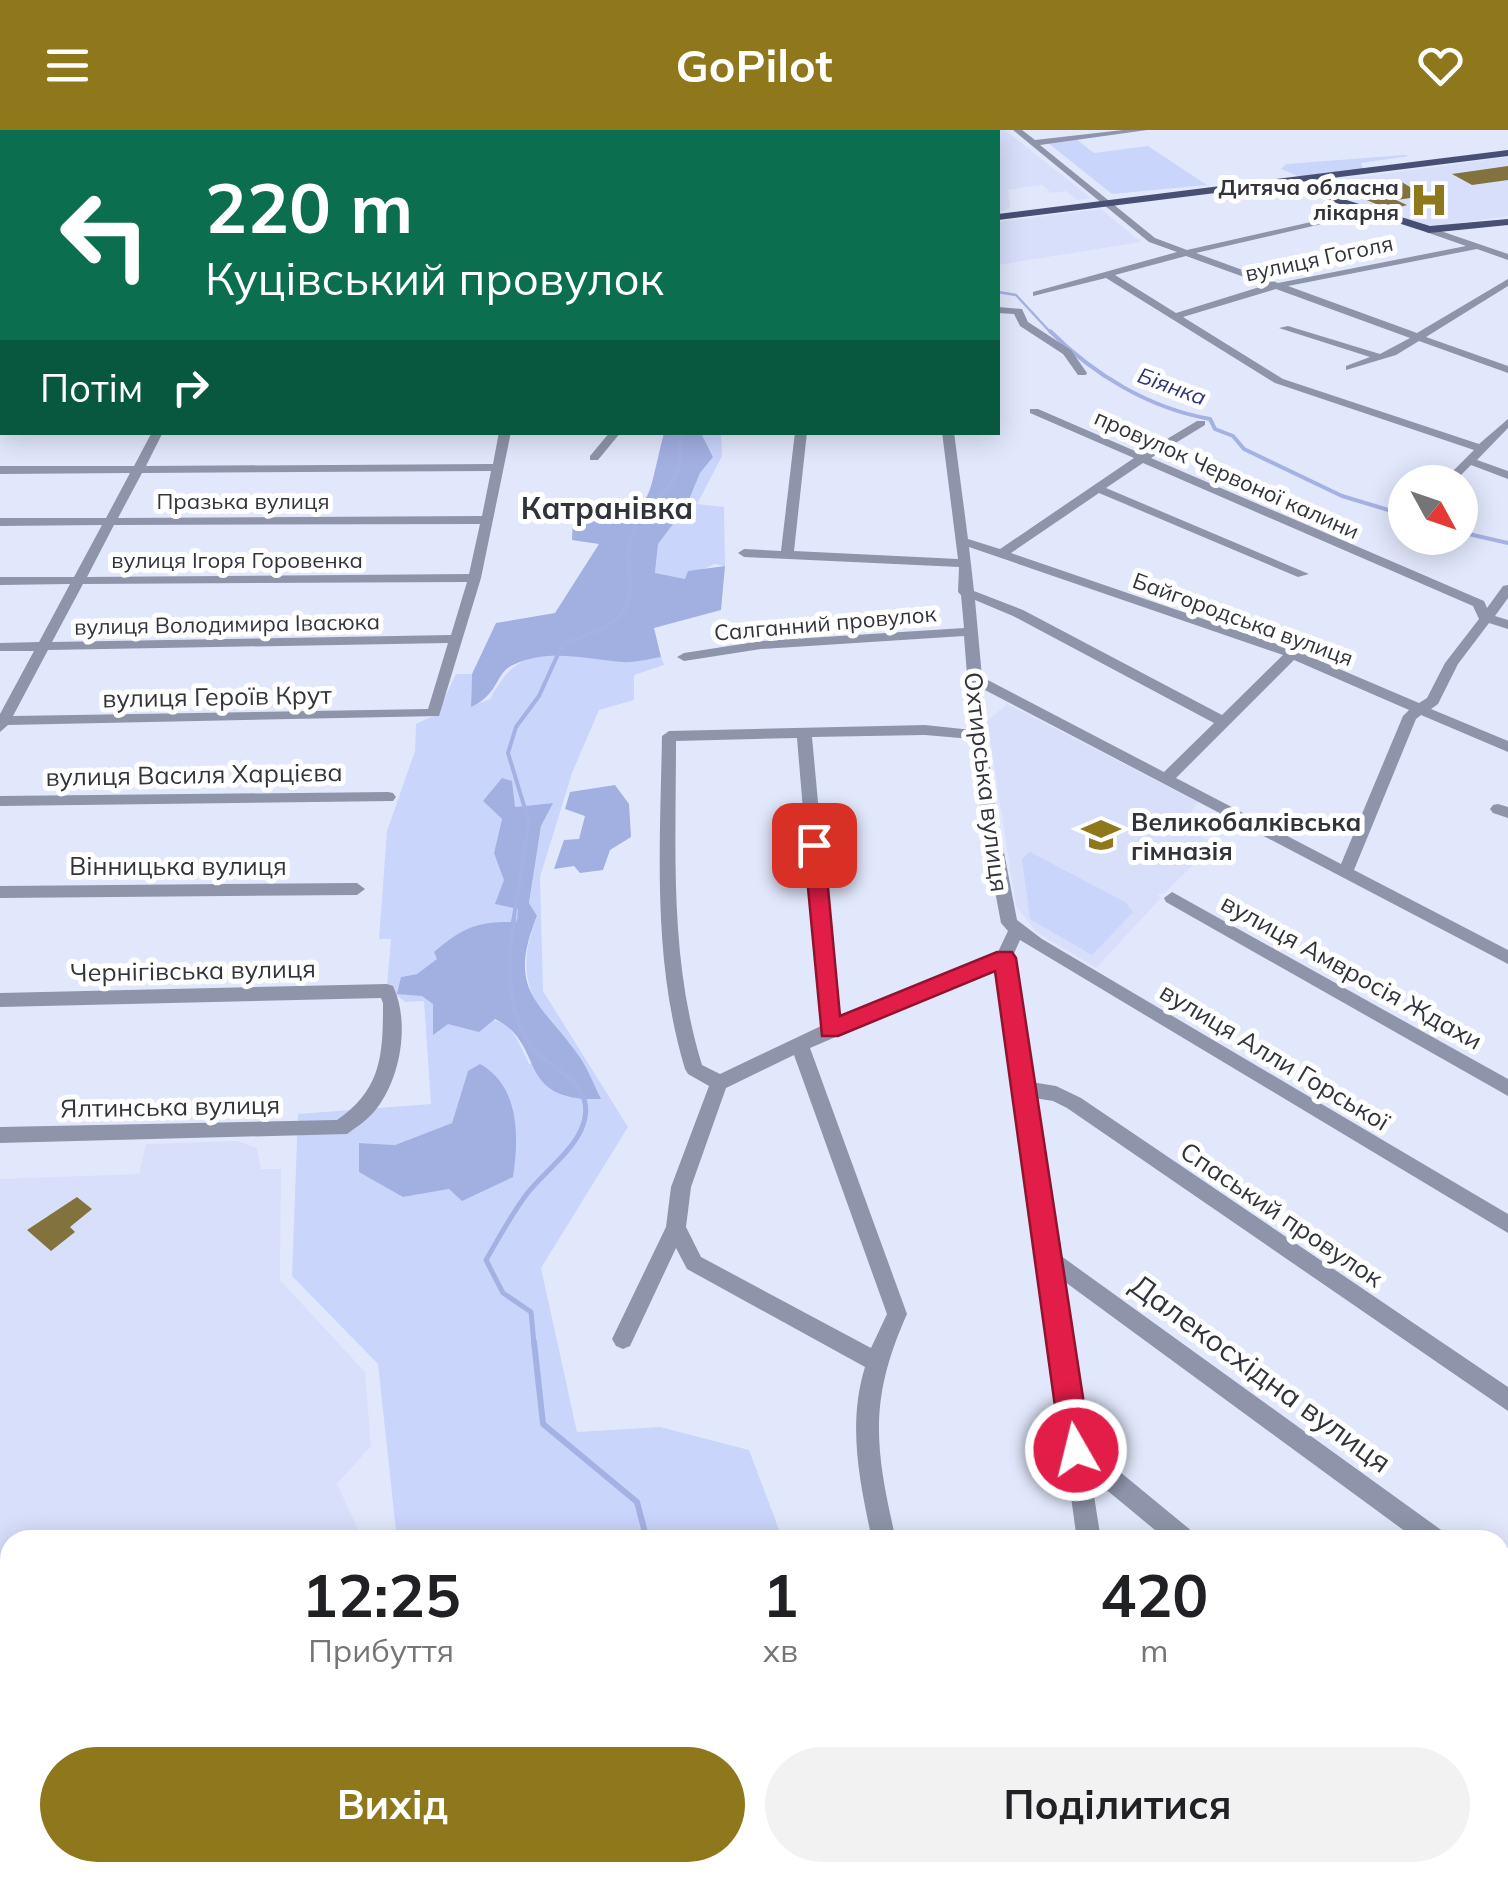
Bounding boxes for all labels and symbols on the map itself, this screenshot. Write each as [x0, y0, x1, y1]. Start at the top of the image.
place label: Дитяча обласна лікарня [1219, 173, 1399, 226]
hospital icon: Дитяча обласна лікарня [1408, 179, 1450, 221]
street label: вулиця Гоголя [1242, 229, 1396, 287]
water label: Біянка [1134, 361, 1210, 411]
street label: провулок Червоної калини [1090, 403, 1364, 545]
north arrow [1388, 465, 1478, 555]
street label: Празька вулиця [157, 487, 329, 515]
district label: Катранівка [521, 489, 693, 527]
street label: вулиця Ігоря Горовенка [111, 546, 363, 574]
street label: Байгородська вулиця [1129, 566, 1357, 672]
street label: Салганний провулок [713, 599, 937, 647]
street label: вулиця Володимира Івасюка [74, 607, 380, 641]
street label: Охтирська вулиця [958, 670, 1016, 894]
street label: вулиця Героїв Крут [102, 678, 333, 714]
street label: вулиця Василя Харцієва [45, 756, 343, 792]
pin [772, 803, 857, 888]
place label: Великобалківська гімназія [1131, 806, 1361, 866]
school or university icon: Великобалківська гімназія [1080, 814, 1122, 856]
street label: Вінницька вулиця [69, 850, 287, 881]
street label: вулиця Амвросія Ждахи [1216, 886, 1488, 1056]
street label: Чернігівська вулиця [70, 952, 316, 988]
street label: вулиця Алли Горської [1155, 975, 1396, 1137]
street label: Ялтинська вулиця [60, 1089, 280, 1123]
street label: Спаський провулок [1175, 1135, 1389, 1294]
street label: Далекосхідна вулиця [1123, 1265, 1399, 1481]
position arrow [1024, 1398, 1128, 1502]

